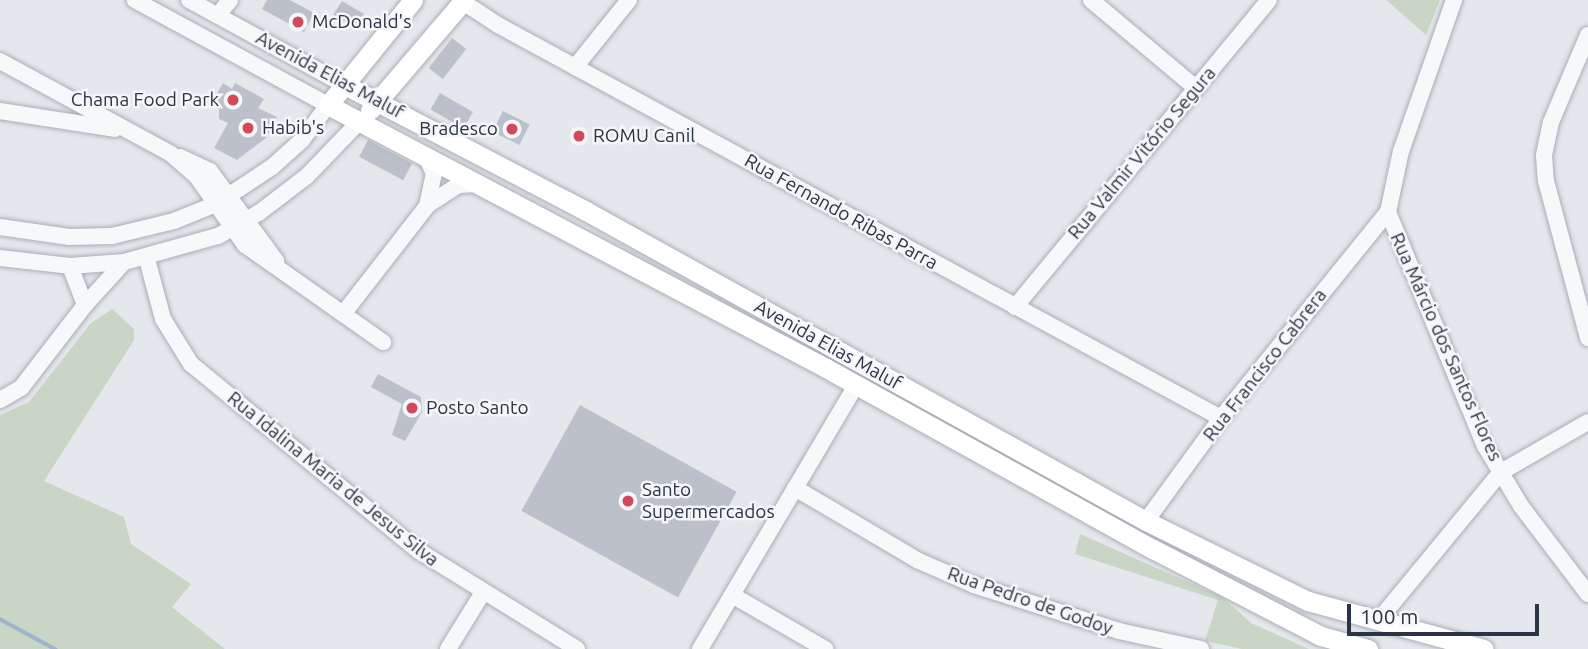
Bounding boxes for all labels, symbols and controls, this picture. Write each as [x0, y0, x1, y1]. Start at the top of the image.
place label: McDonald's [312, 11, 411, 33]
marker: McDonald's [290, 14, 306, 30]
street label: Avenida Elias Maluf [252, 26, 408, 124]
street label: Rua Valmir Vitório Segura [1063, 62, 1221, 244]
place label: Chama Food Park [71, 89, 219, 111]
marker: Chama Food Park [225, 92, 241, 108]
place label: Habib's [262, 117, 324, 139]
place label: Bradesco [419, 118, 498, 140]
marker: Habib's [240, 120, 256, 136]
marker: Bradesco [504, 121, 520, 137]
place label: ROMU Canil [593, 125, 695, 147]
marker: ROMU Canil [571, 128, 587, 144]
street label: Rua Fernando Ribas Parra [740, 149, 942, 275]
street label: Rua Márcio dos Santos Flores [1385, 229, 1507, 465]
street label: Rua Francisco Cabrera [1198, 284, 1332, 446]
street label: Avenida Elias Maluf [751, 295, 905, 395]
street label: Rua Idalina Maria de Jesus Silva [223, 387, 443, 571]
place label: Posto Santo [426, 397, 529, 419]
marker: Posto Santo [404, 400, 420, 416]
place label: Santo Supermercados [642, 479, 775, 523]
marker: Santo Supermercados [620, 493, 636, 509]
street label: Rua Pedro de Godoy [944, 562, 1116, 640]
scale bar [1350, 590, 1542, 634]
text: 100 m [1360, 604, 1418, 628]

